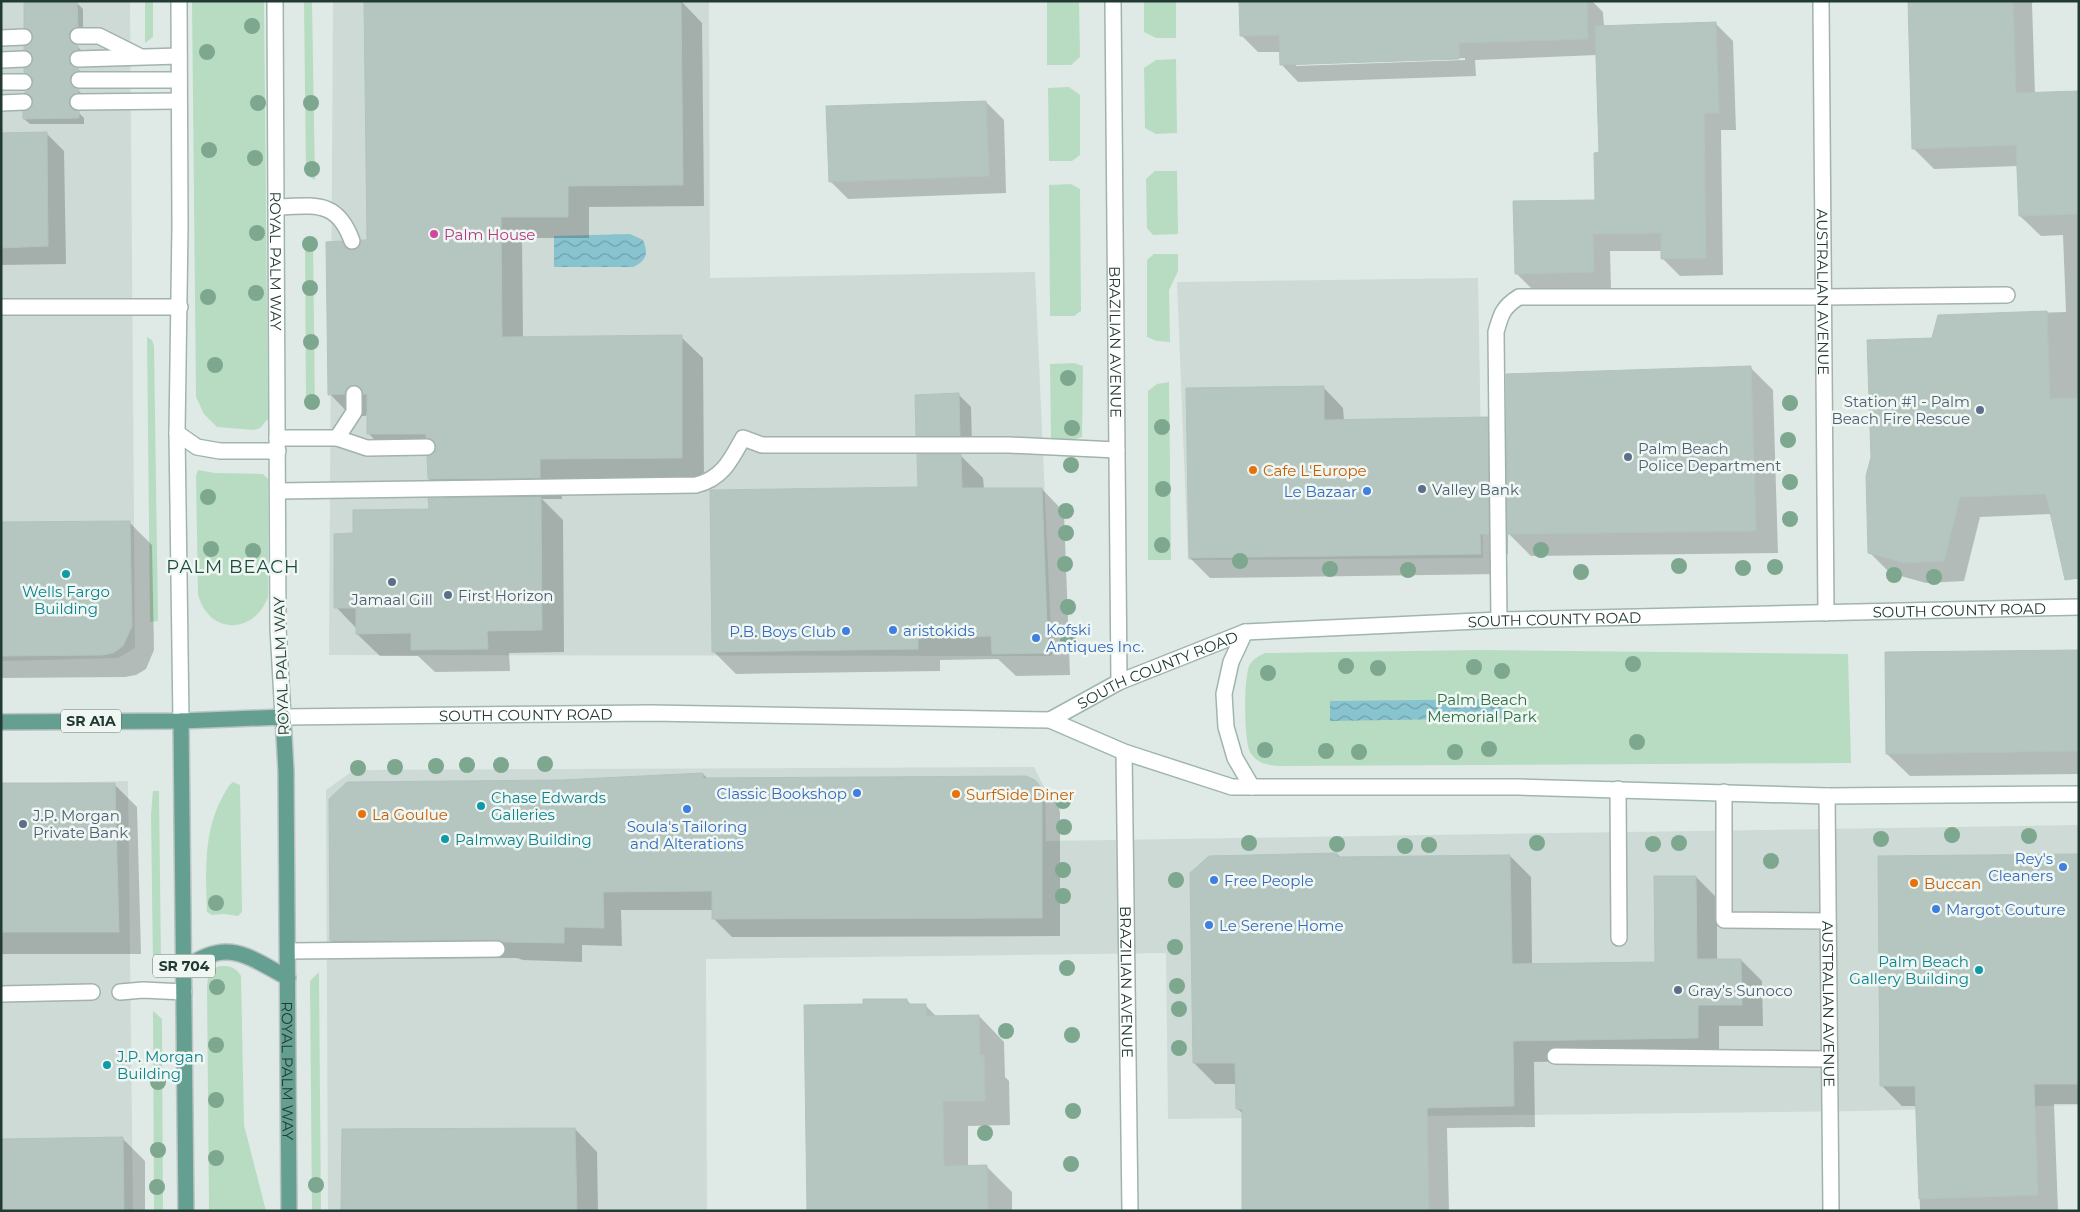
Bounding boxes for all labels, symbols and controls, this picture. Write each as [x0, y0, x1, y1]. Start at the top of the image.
street label: ROYAL PALM WAY [266, 191, 286, 331]
street label: AUSTRALIAN AVENUE [1813, 209, 1834, 375]
place label: Palm House [444, 225, 535, 244]
marker: Palm House [428, 228, 440, 240]
street label: BRAZILIAN AVENUE [1106, 266, 1126, 418]
place label: Station #1 - Palm Beach Fire Rescue [1831, 392, 1970, 428]
marker: Station #1 - Palm Beach Fire Rescue [1974, 404, 1986, 416]
place label: Palm Beach Police Department [1638, 439, 1781, 475]
marker: Palm Beach Police Department [1622, 451, 1634, 463]
place label: Cafe L'Europe [1263, 461, 1367, 480]
marker: Cafe L'Europe [1247, 464, 1259, 476]
place label: Valley Bank [1432, 480, 1519, 499]
place label: Le Bazaar [1284, 482, 1357, 501]
marker: Valley Bank [1416, 483, 1428, 495]
marker: Le Bazaar [1361, 485, 1373, 497]
district label: PALM BEACH [166, 556, 300, 578]
marker: Wells Fargo Building [60, 568, 72, 580]
marker: Jamaal Gill [386, 576, 398, 588]
place label: Wells Fargo Building [22, 582, 110, 618]
place label: First Horizon [458, 586, 553, 605]
marker: First Horizon [442, 589, 454, 601]
place label: Jamaal Gill [350, 590, 433, 609]
street label: ROYAL PALM WAY [269, 596, 293, 736]
street label: SOUTH COUNTY ROAD [1872, 598, 2046, 621]
street label: SOUTH COUNTY ROAD [1467, 607, 1641, 631]
place label: Kofski Antiques Inc. [1046, 620, 1144, 656]
place label: aristokids [903, 621, 975, 640]
place label: P.B. Boys Club [729, 622, 836, 641]
marker: aristokids [887, 624, 899, 636]
marker: P.B. Boys Club [840, 625, 852, 637]
street label: SOUTH COUNTY ROAD [1074, 626, 1241, 713]
marker: Kofski Antiques Inc. [1030, 632, 1042, 644]
park label: Palm Beach Memorial Park [1427, 690, 1537, 726]
street label: SOUTH COUNTY ROAD [439, 704, 613, 725]
road number: SR A1A [61, 709, 121, 732]
place label: Classic Bookshop [717, 784, 847, 803]
place label: SurfSide Diner [966, 785, 1074, 804]
marker: Classic Bookshop [851, 787, 863, 799]
place label: Chase Edwards Galleries [491, 788, 606, 824]
marker: SurfSide Diner [950, 788, 962, 800]
marker: Chase Edwards Galleries [475, 800, 487, 812]
marker: Soula's Tailoring and Alterations [681, 803, 693, 815]
place label: La Goulue [372, 805, 448, 824]
place label: J.P. Morgan Private Bank [32, 806, 128, 842]
marker: La Goulue [356, 808, 368, 820]
place label: Soula's Tailoring and Alterations [627, 817, 747, 853]
marker: J.P. Morgan Private Bank [17, 818, 29, 830]
place label: Palmway Building [455, 830, 592, 849]
marker: Palmway Building [439, 833, 451, 845]
place label: Rey's Cleaners [1988, 849, 2053, 885]
marker: Rey's Cleaners [2057, 861, 2069, 873]
place label: Free People [1224, 871, 1314, 890]
marker: Free People [1208, 874, 1220, 886]
place label: Buccan [1924, 874, 1981, 893]
marker: Buccan [1908, 877, 1920, 889]
place label: Margot Couture [1946, 900, 2066, 919]
marker: Margot Couture [1930, 903, 1942, 915]
street label: BRAZILIAN AVENUE [1117, 906, 1138, 1058]
place label: Le Serene Home [1219, 916, 1344, 935]
marker: Le Serene Home [1203, 919, 1215, 931]
street label: AUSTRALIAN AVENUE [1819, 921, 1839, 1087]
place label: Palm Beach Gallery Building [1849, 952, 1969, 988]
road number: SR 704 [153, 954, 215, 978]
marker: Palm Beach Gallery Building [1973, 964, 1985, 976]
place label: Gray’s Sunoco [1688, 981, 1793, 1000]
marker: Gray’s Sunoco [1672, 984, 1684, 996]
street label: ROYAL PALM WAY [278, 1001, 298, 1141]
place label: J.P. Morgan Building [116, 1047, 204, 1083]
marker: J.P. Morgan Building [101, 1059, 113, 1071]

